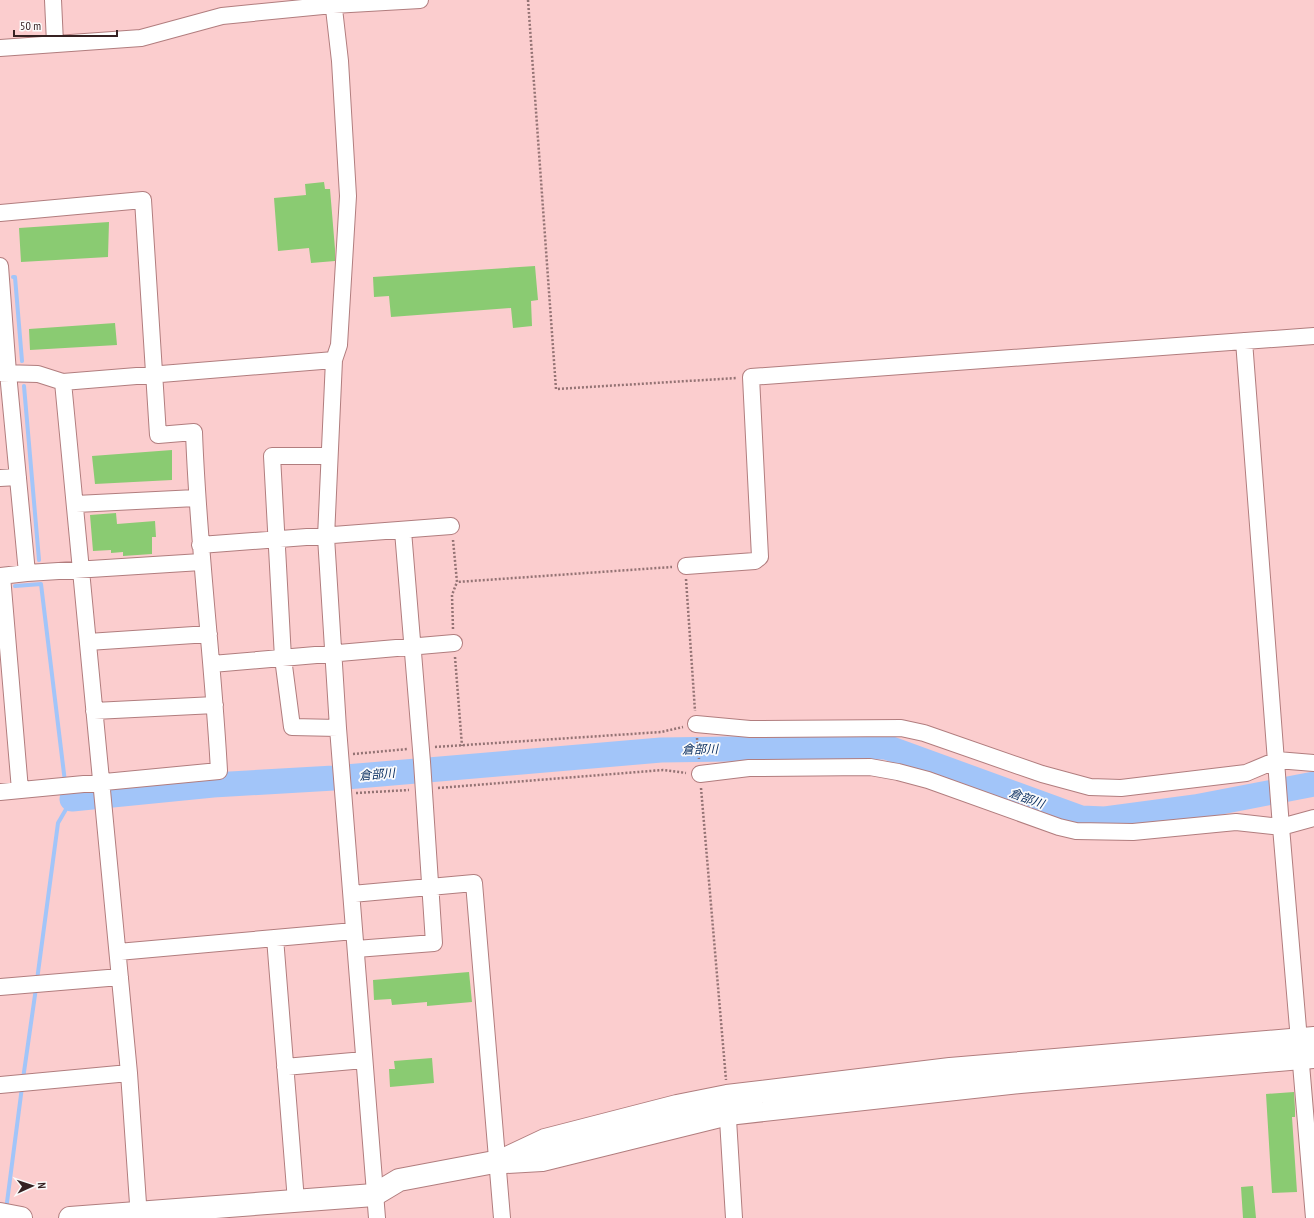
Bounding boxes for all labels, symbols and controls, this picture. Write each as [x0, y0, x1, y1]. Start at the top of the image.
scale bar [14, 12, 117, 38]
text: 50 m [20, 18, 41, 33]
water label: 倉部川 [682, 741, 720, 757]
water label: 倉部川 [358, 765, 398, 783]
water label: 倉部川 [1008, 785, 1048, 812]
north arrow [12, 1166, 52, 1206]
text: N [35, 1182, 49, 1189]

